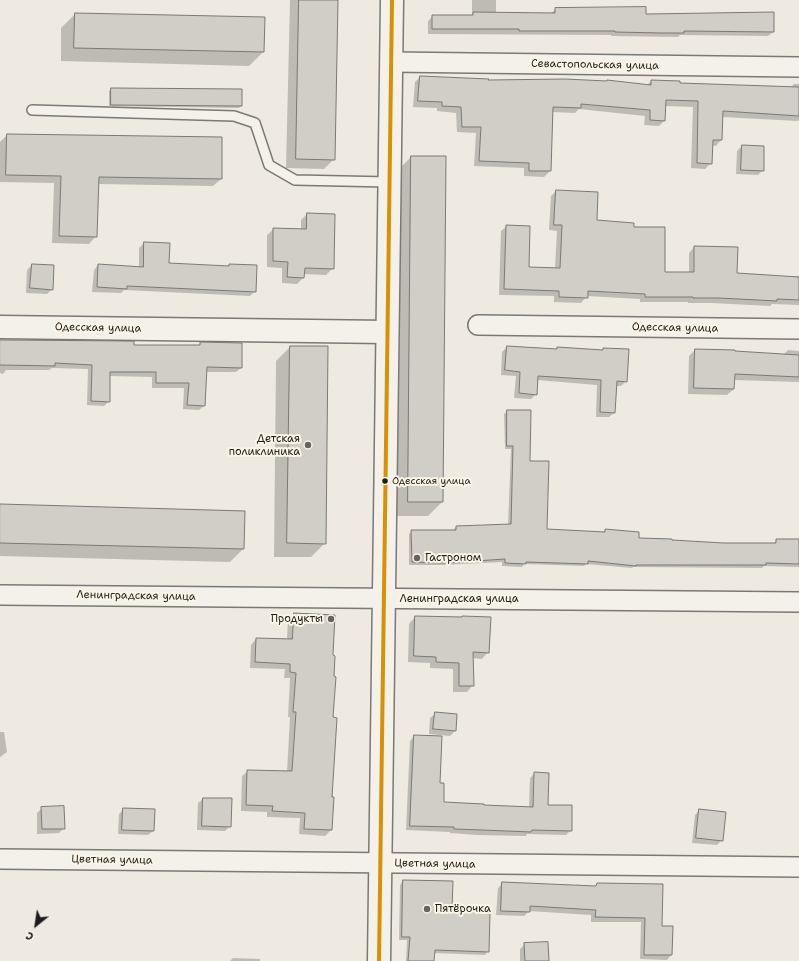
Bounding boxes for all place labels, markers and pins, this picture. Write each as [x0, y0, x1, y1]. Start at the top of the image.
place label: Детская поликлиника [229, 432, 300, 458]
marker: Детская поликлиника [303, 440, 313, 450]
place label: Одесская улица [392, 475, 471, 487]
marker: Одесская улица [380, 476, 390, 486]
place label: Гастроном [425, 551, 481, 565]
marker: Гастроном [412, 553, 422, 563]
place label: Продукты [271, 612, 323, 626]
marker: Продукты [326, 614, 336, 624]
place label: Пятёрочка [435, 902, 491, 916]
marker: Пятёрочка [422, 904, 432, 914]

